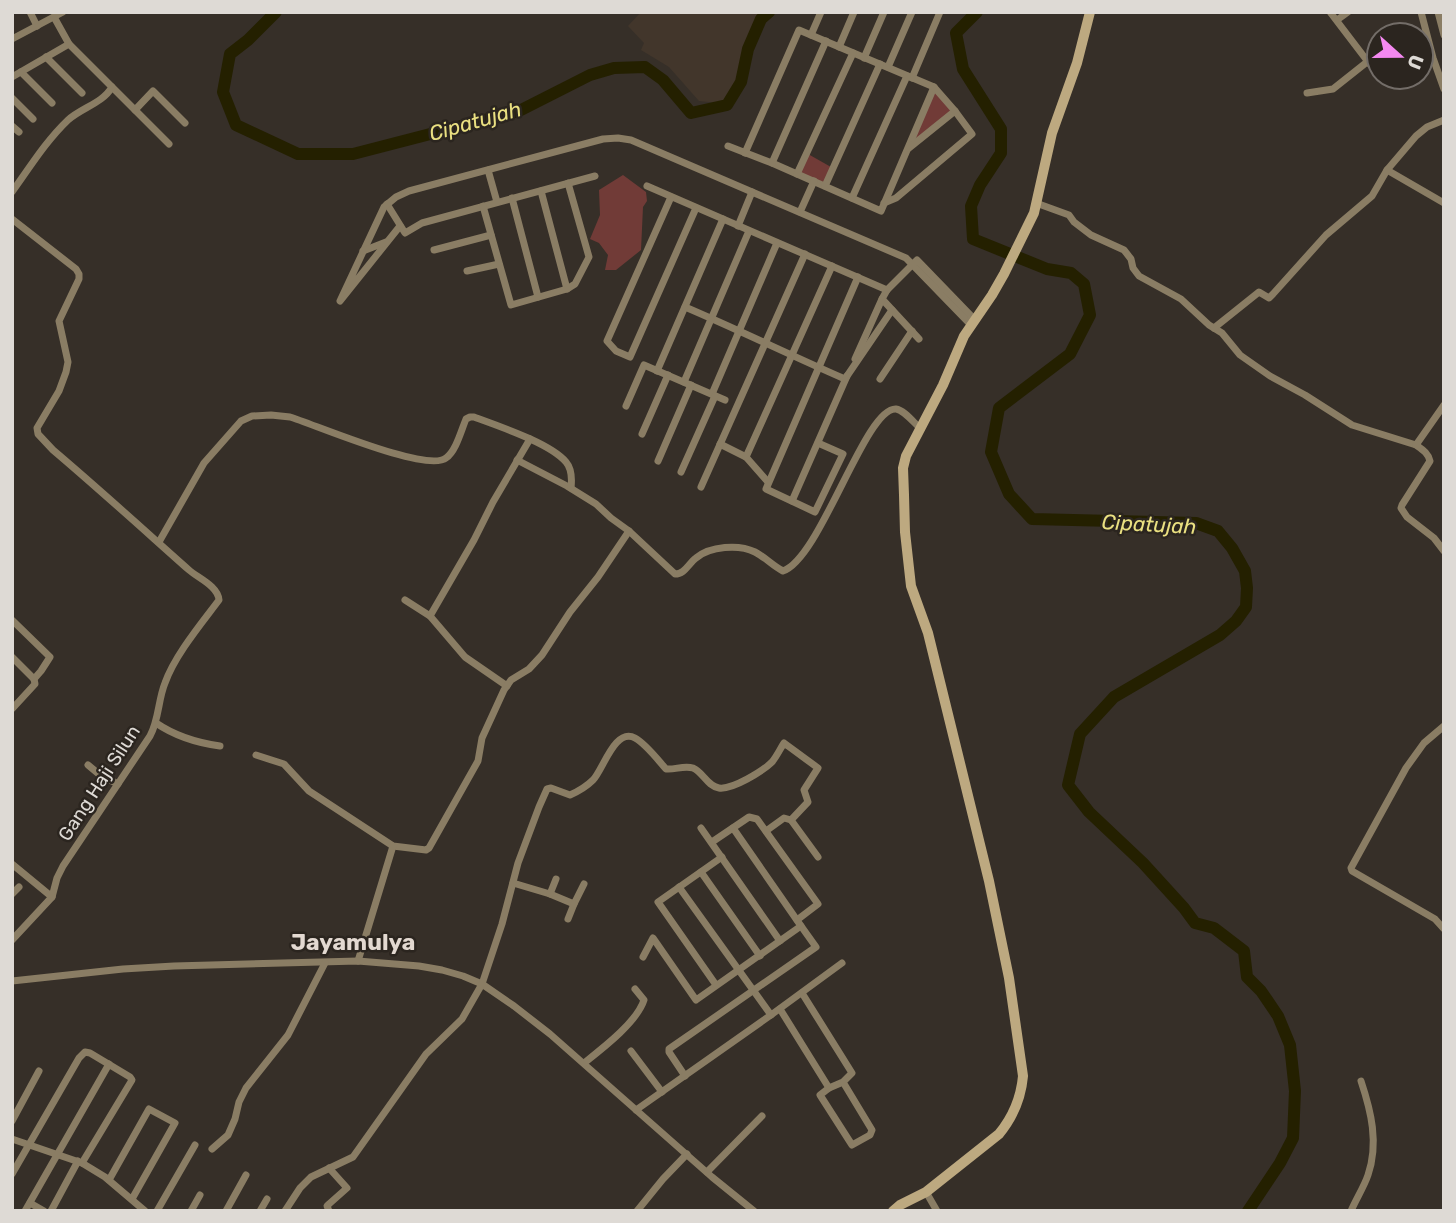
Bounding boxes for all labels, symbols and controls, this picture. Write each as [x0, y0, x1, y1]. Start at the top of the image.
north arrow [1365, 21, 1435, 91]
text: U [1402, 51, 1429, 72]
water label: Cipatujah [426, 96, 524, 146]
water label: Cipatujah [1101, 509, 1197, 539]
street label: Gang Haji Silun [53, 721, 145, 845]
district label: Jayamulya [291, 928, 415, 956]

